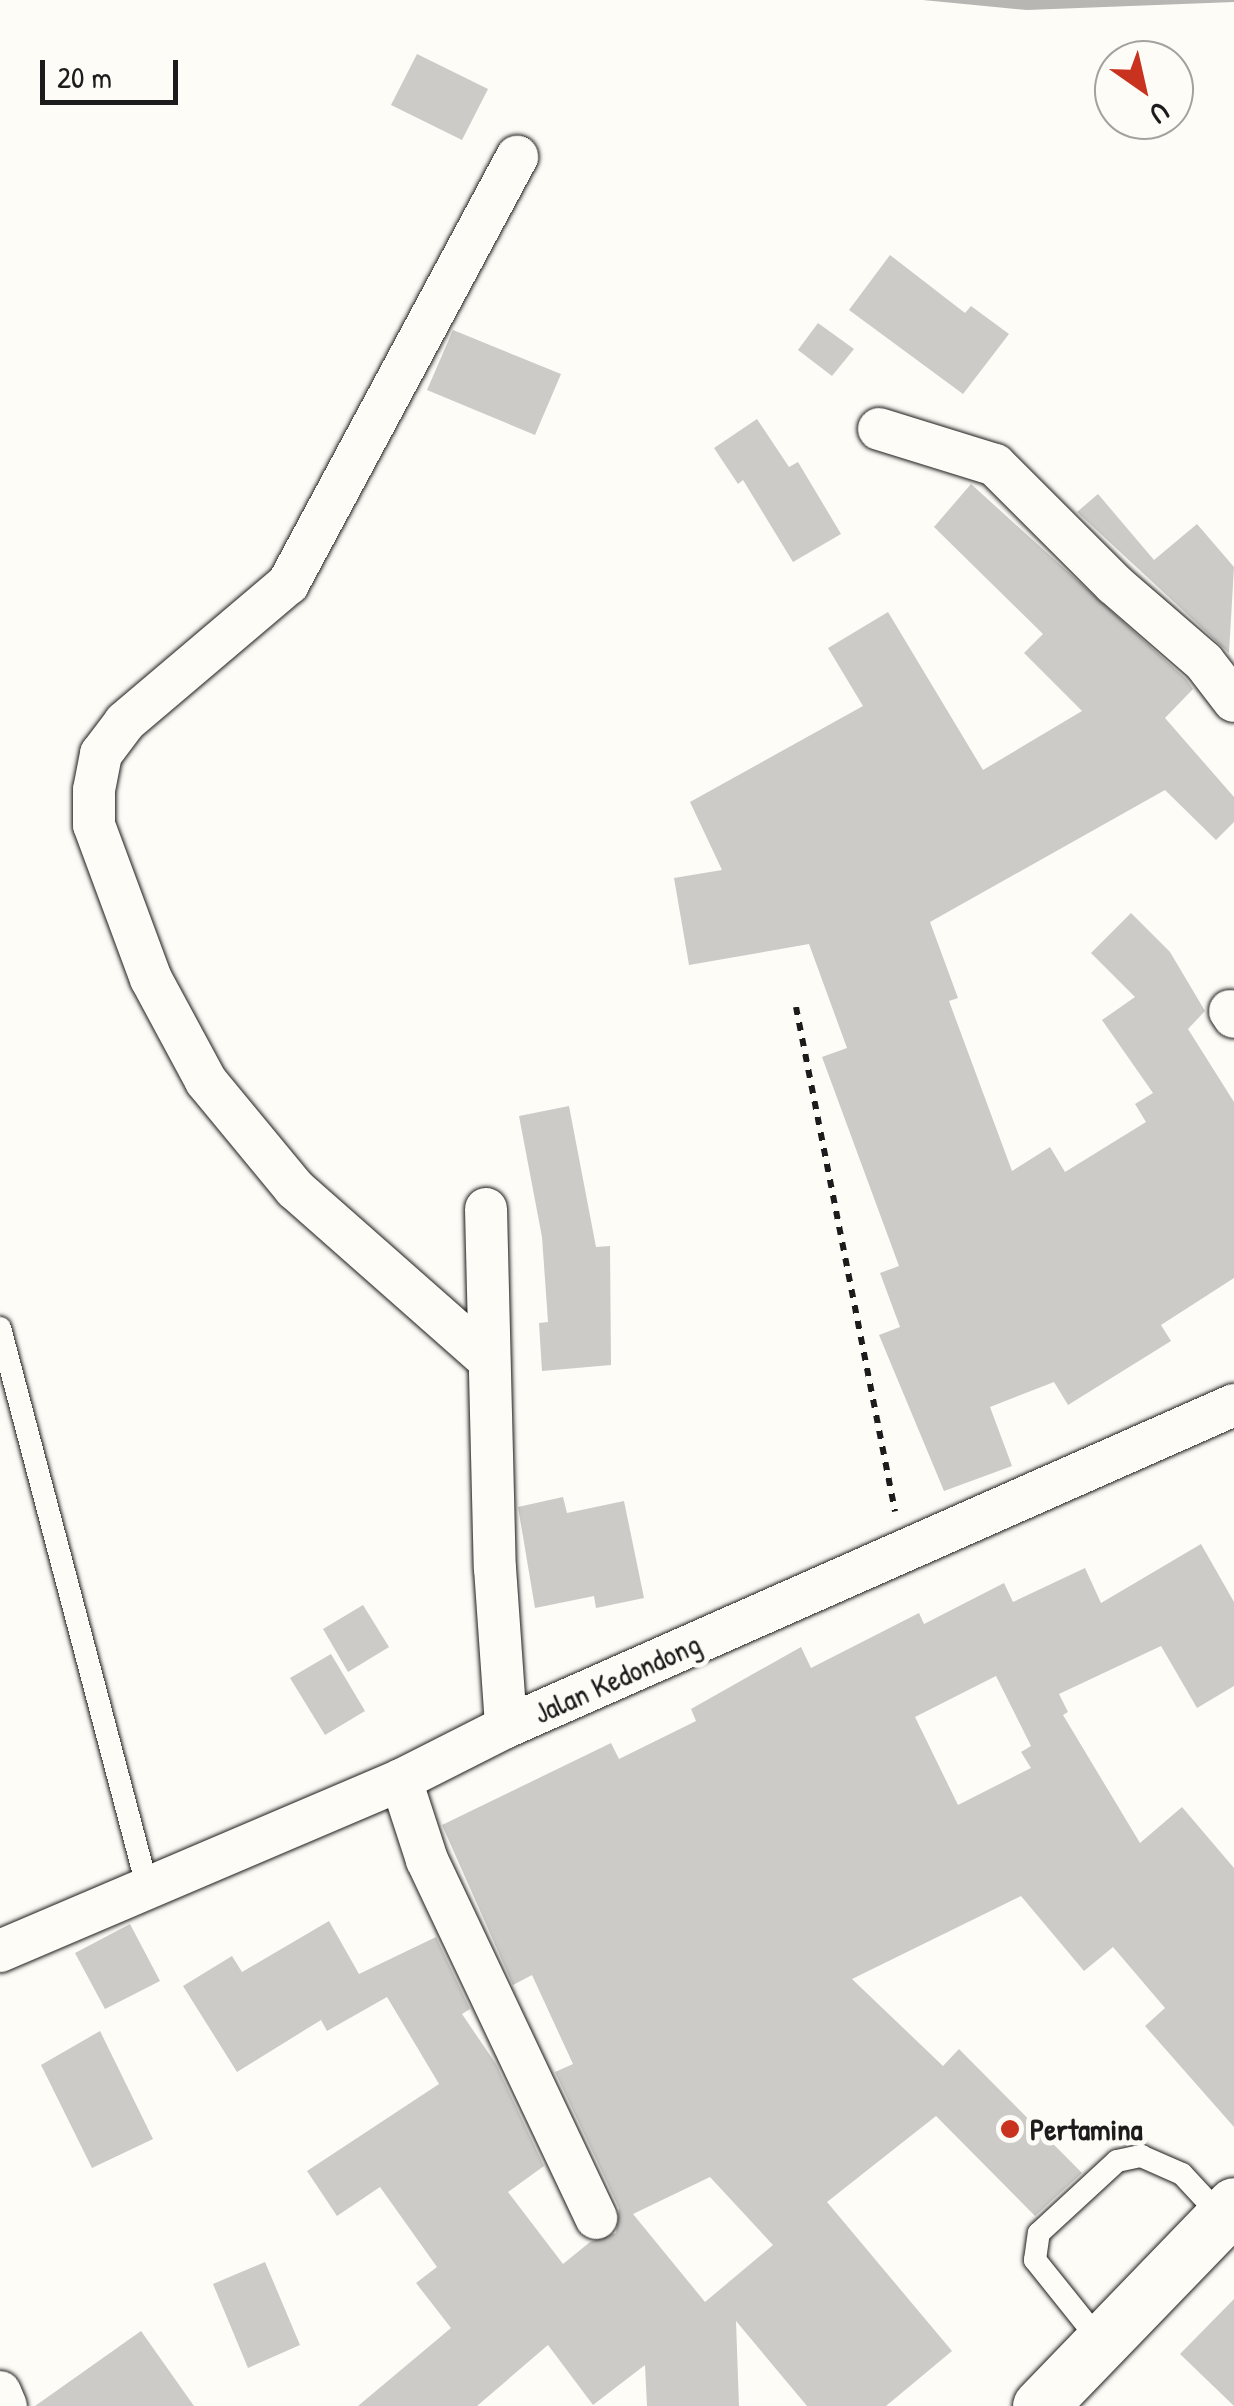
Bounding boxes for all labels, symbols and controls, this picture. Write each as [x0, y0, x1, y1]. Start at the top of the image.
scale bar [45, 40, 182, 102]
north arrow [1094, 40, 1194, 140]
text: 20 m [57, 57, 112, 97]
text: U [1143, 93, 1177, 133]
street label: Jalan Kedondong [528, 1625, 706, 1731]
place label: Pertamina [1030, 2111, 1142, 2147]
marker: Pertamina [999, 2118, 1021, 2140]

